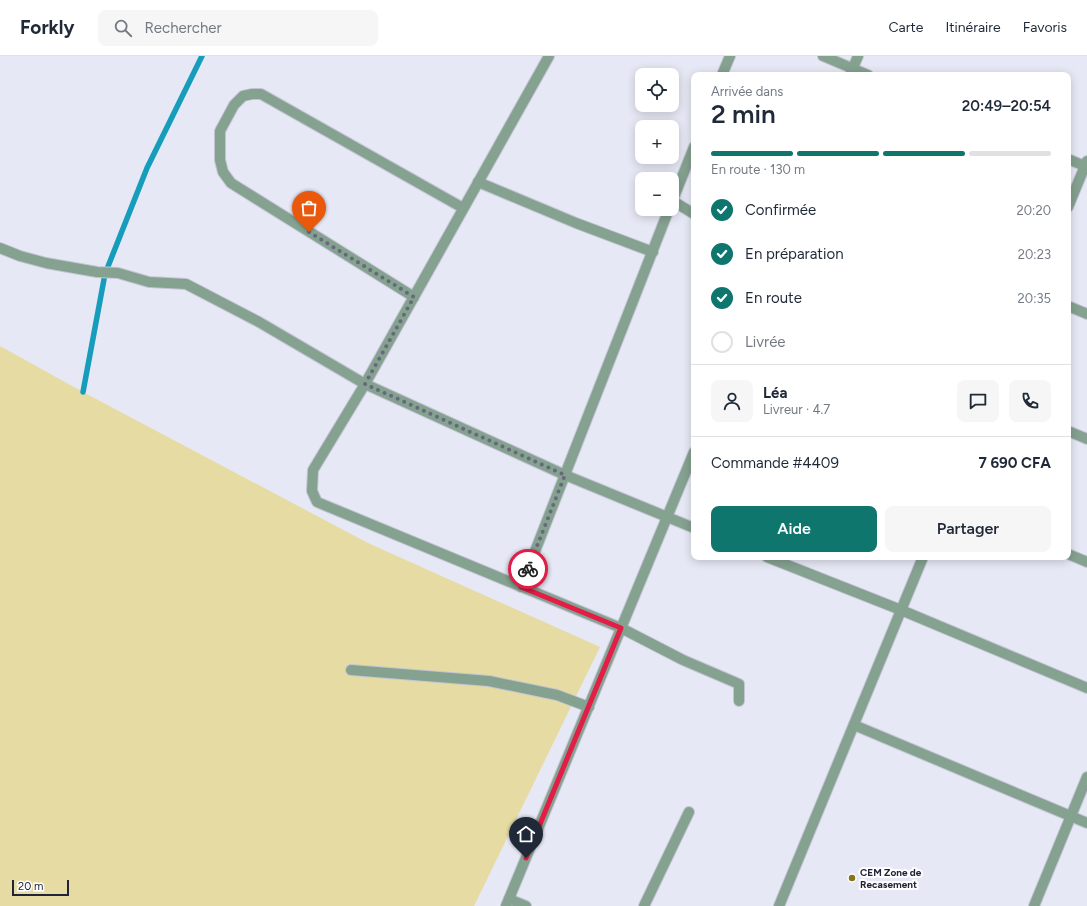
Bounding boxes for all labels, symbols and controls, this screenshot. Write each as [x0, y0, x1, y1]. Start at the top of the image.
search box [98, 10, 378, 46]
text: Forkly [20, 16, 74, 39]
icon: search [112, 17, 134, 39]
text: Rechercher [144, 19, 222, 37]
text: Carte [889, 19, 923, 36]
text: Itinéraire [945, 19, 1001, 36]
text: Favoris [1023, 19, 1067, 36]
map controls [635, 68, 679, 216]
button: locate [635, 68, 679, 112]
text: Arrivée dans [711, 84, 783, 99]
text: 20:49–20:54 [962, 97, 1051, 115]
text: 2 min [711, 98, 776, 130]
button: + [635, 120, 679, 164]
text: En route · 130 m [711, 162, 805, 177]
button: − [635, 172, 679, 216]
pin [292, 191, 326, 232]
icon: bag [298, 197, 320, 219]
icon: check [711, 199, 733, 221]
text: Confirmée [745, 201, 816, 219]
text: 20:20 [1017, 203, 1051, 218]
icon: check [711, 243, 733, 265]
text: En préparation [745, 245, 844, 263]
text: 20:23 [1018, 247, 1051, 262]
icon: check [711, 287, 733, 309]
text: En route [745, 289, 802, 307]
text: 20:35 [1018, 291, 1051, 306]
text: Livrée [745, 333, 786, 351]
button: person [711, 380, 753, 422]
button: chat [957, 380, 999, 422]
button: phone [1009, 380, 1051, 422]
text: Léa [763, 384, 787, 402]
text: Livreur · 4.7 [763, 402, 830, 417]
text: Commande #4409 [711, 454, 839, 472]
text: 7 690 CFA [979, 454, 1051, 472]
button: Aide [711, 506, 877, 552]
button: Partager [885, 506, 1051, 552]
courier [508, 549, 548, 589]
icon: bike [517, 558, 539, 580]
pin [509, 817, 543, 858]
icon: home [515, 823, 537, 845]
place label: CEM Zone de Recasement [860, 866, 922, 891]
marker: CEM Zone de Recasement [847, 873, 857, 883]
scale bar [12, 878, 69, 897]
text: 20 m [18, 880, 43, 893]

